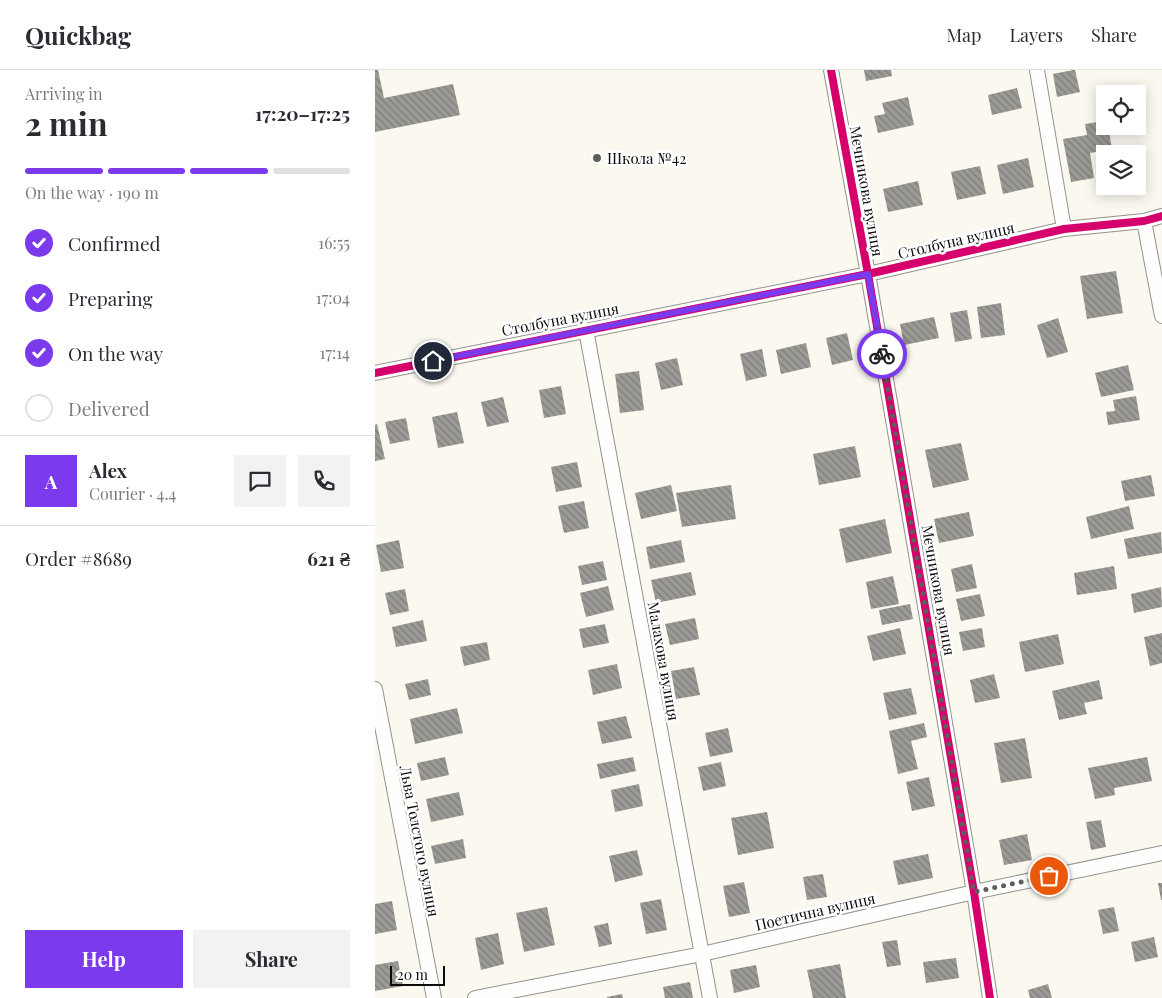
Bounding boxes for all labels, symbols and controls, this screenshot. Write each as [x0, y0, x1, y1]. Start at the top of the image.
text: Quickbag [25, 19, 131, 51]
text: Map [946, 23, 981, 47]
text: Layers [1009, 23, 1063, 47]
text: Share [1091, 23, 1137, 47]
text: Arriving in [25, 83, 103, 104]
map controls [1096, 85, 1146, 195]
button: locate [1096, 85, 1146, 135]
text: 17:20–17:25 [255, 100, 350, 126]
text: 2 min [25, 101, 108, 144]
street label: Мєчникова вулиця [846, 124, 888, 258]
button: layers [1096, 145, 1146, 195]
place label: Школа №42 [607, 148, 686, 168]
marker: Школа №42 [591, 152, 603, 164]
text: On the way · 190 m [25, 182, 159, 203]
street label: Столбуна вулиця [896, 217, 1016, 263]
icon: check [25, 229, 53, 257]
text: Confirmed [68, 230, 161, 256]
text: 16:55 [318, 232, 350, 253]
icon: check [25, 284, 53, 312]
text: Preparing [68, 285, 153, 311]
text: 17:04 [316, 287, 350, 308]
street label: Столбуна вулиця [500, 298, 620, 340]
courier [857, 329, 907, 379]
icon: check [25, 339, 53, 367]
text: On the way [68, 340, 163, 366]
pin [412, 340, 454, 382]
icon: bike [868, 340, 896, 368]
text: 17:14 [320, 342, 350, 363]
icon: home [419, 347, 447, 375]
text: Delivered [68, 395, 150, 421]
button: chat [234, 455, 286, 507]
button: phone [298, 455, 350, 507]
text: Alex [89, 457, 127, 483]
text: A [45, 468, 57, 494]
text: Courier · 4.4 [89, 483, 176, 504]
street label: Мєчникова вулиця [918, 523, 960, 657]
text: Order #8689 [25, 545, 132, 571]
text: 621 ₴ [307, 545, 350, 571]
street label: Малахова вулиця [644, 600, 684, 722]
street label: Льва Толстого вулиця [395, 763, 444, 918]
pin [1028, 855, 1070, 897]
icon: bag [1035, 862, 1063, 890]
street label: Поетична вулиця [753, 887, 877, 935]
button: Help [25, 930, 183, 988]
button: Share [193, 930, 350, 988]
scale bar [390, 963, 445, 986]
text: 20 m [397, 965, 428, 984]

